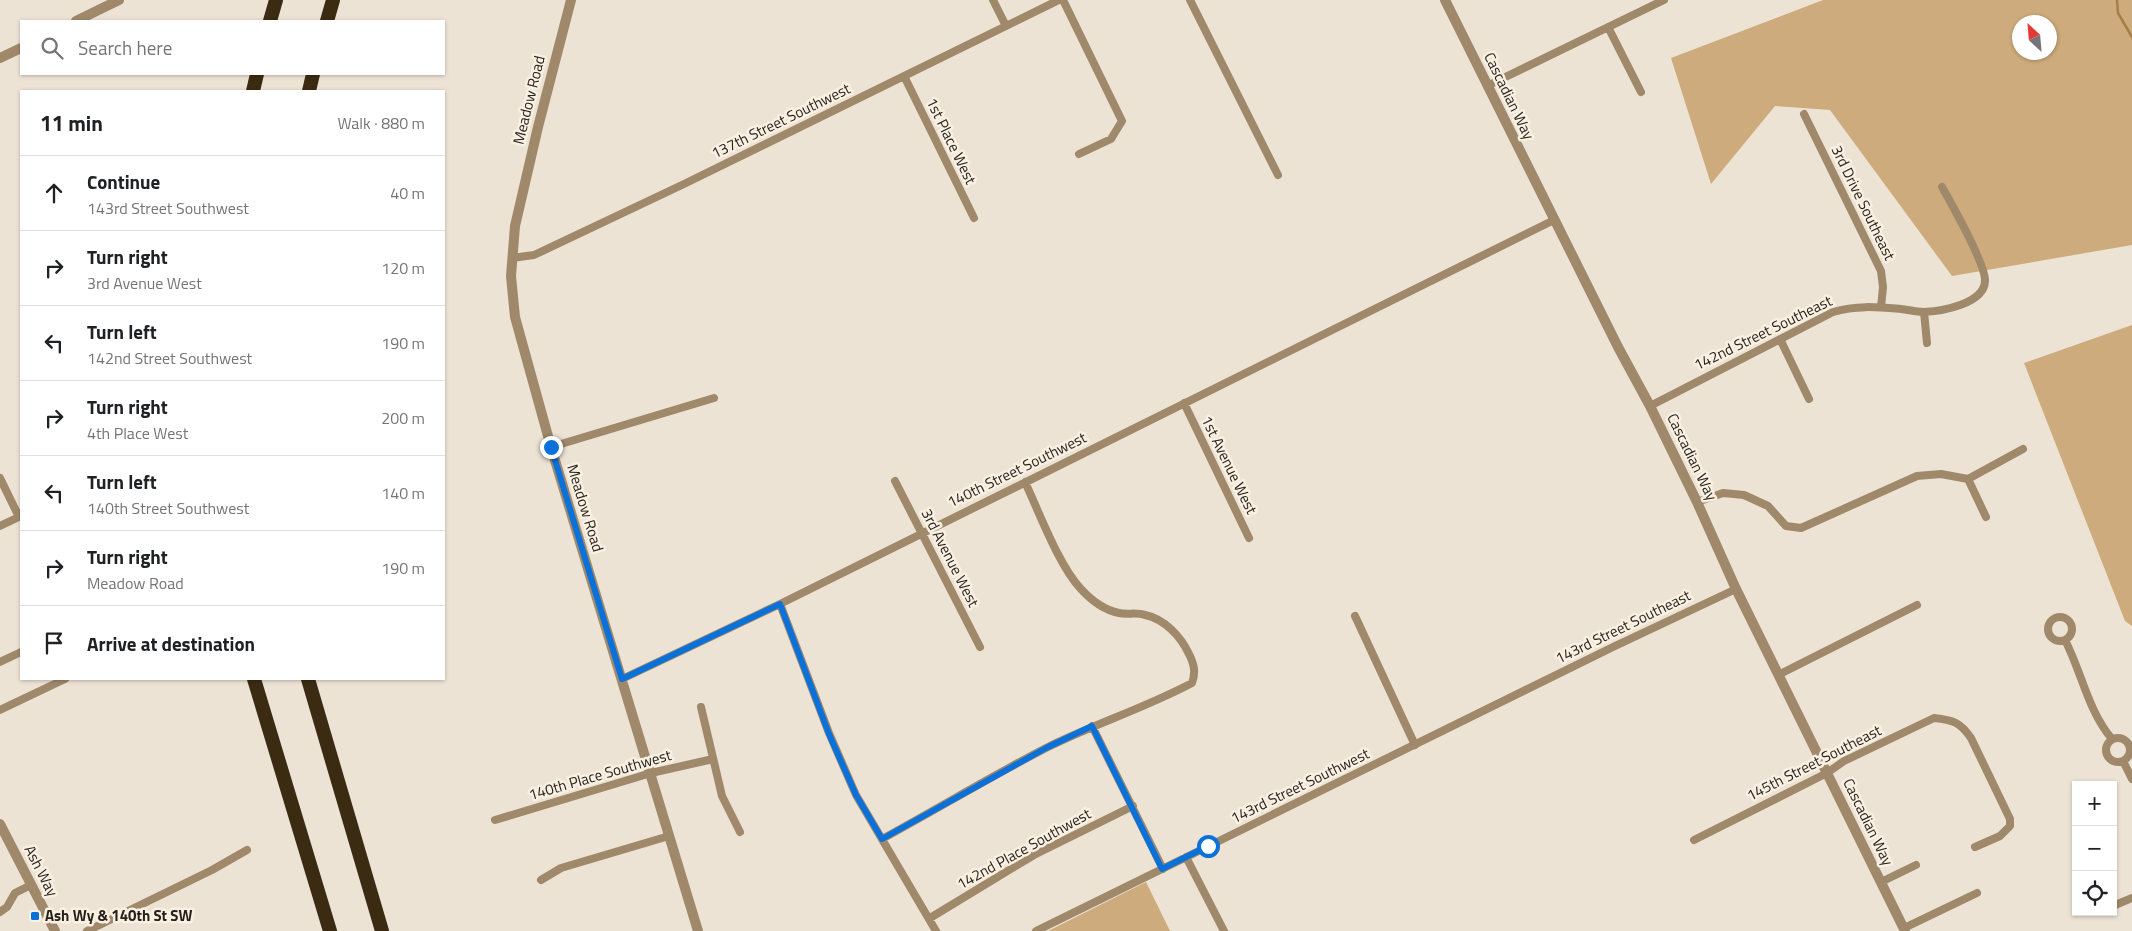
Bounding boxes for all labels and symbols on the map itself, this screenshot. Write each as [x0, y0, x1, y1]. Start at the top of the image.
north arrow [2012, 15, 2057, 60]
street label: Cascadian Way [1478, 48, 1541, 143]
street label: Meadow Road [506, 53, 551, 147]
street label: 137th Street Southwest [707, 77, 855, 164]
street label: 1st Place West [921, 94, 983, 189]
street label: 3rd Drive Southeast [1826, 141, 1902, 265]
street label: 142nd Street Southeast [1690, 289, 1836, 376]
street label: Cascadian Way [1661, 409, 1724, 504]
street label: 1st Avenue West [1196, 412, 1264, 519]
street label: 140th Street Southwest [943, 426, 1091, 513]
route end [540, 436, 563, 459]
street label: Meadow Road [561, 461, 610, 555]
street label: 3rd Avenue West [916, 505, 985, 612]
street label: 143rd Street Southeast [1551, 583, 1695, 669]
street label: 145th Street Southeast [1742, 718, 1886, 807]
street label: 143rd Street Southwest [1227, 742, 1374, 829]
street label: 140th Place Southwest [526, 743, 675, 806]
street label: Cascadian Way [1837, 774, 1900, 869]
street label: 142nd Place Southwest [953, 802, 1096, 895]
route start [1197, 835, 1220, 858]
street label: Ash Way [19, 841, 64, 901]
place label: Ash Wy & 140th St SW [45, 904, 193, 927]
marker: Ash Wy & 140th St SW [29, 910, 41, 922]

